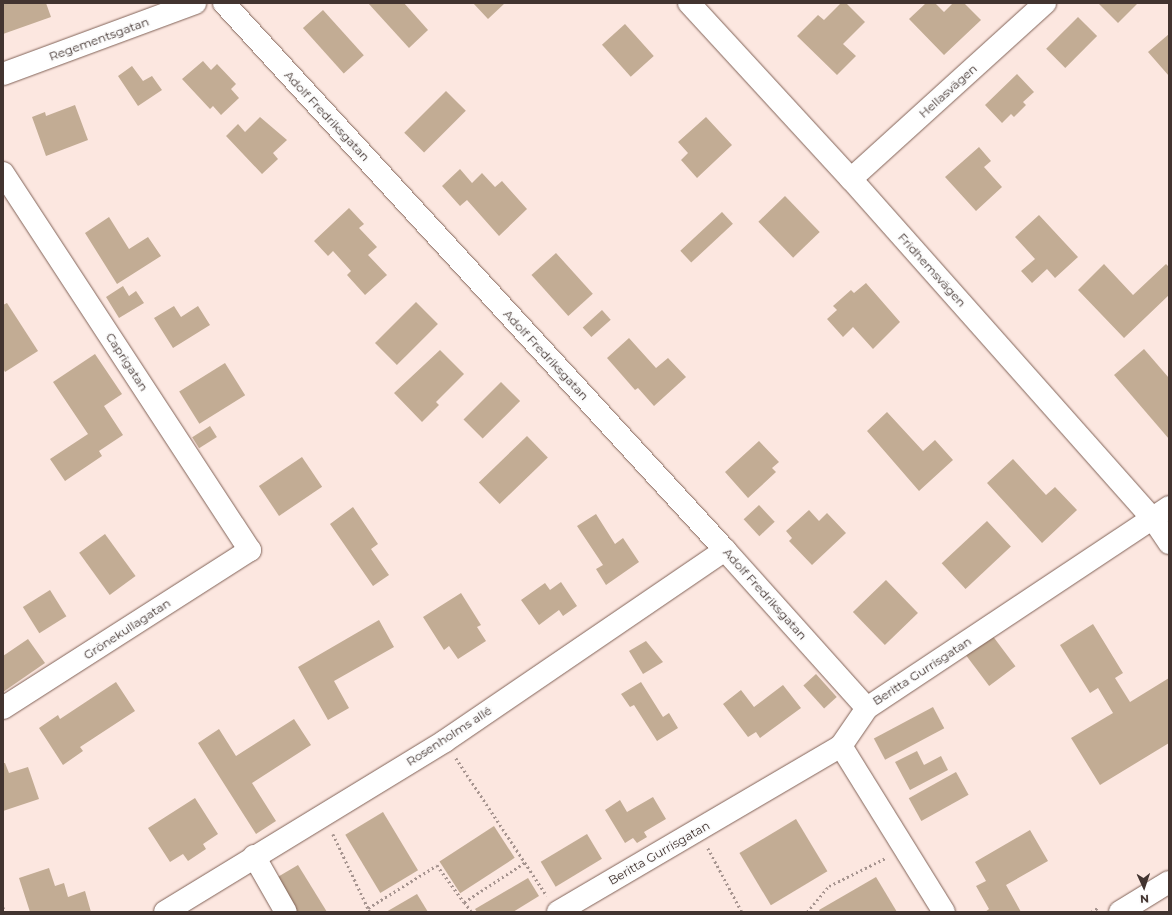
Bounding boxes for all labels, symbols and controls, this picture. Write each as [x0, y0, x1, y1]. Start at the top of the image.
street label: Regementsgatan [47, 14, 151, 64]
street label: Hellasvägen [916, 61, 980, 121]
street label: Adolf Fredriksgatan [281, 68, 373, 164]
street label: Fridhemsvägen [895, 230, 969, 310]
street label: Adolf Fredriksgatan [500, 307, 592, 403]
street label: Caprigatan [103, 330, 151, 394]
street label: Adolf Fredriksgatan [720, 545, 810, 643]
street label: Grönekullagatan [81, 596, 173, 662]
street label: Beritta Gurrisgatan [870, 634, 974, 708]
street label: Rosenholms allé [404, 703, 494, 769]
street label: Beritta Gurrisgatan [606, 818, 712, 888]
north arrow [1124, 867, 1164, 907]
text: N [1140, 892, 1149, 906]

